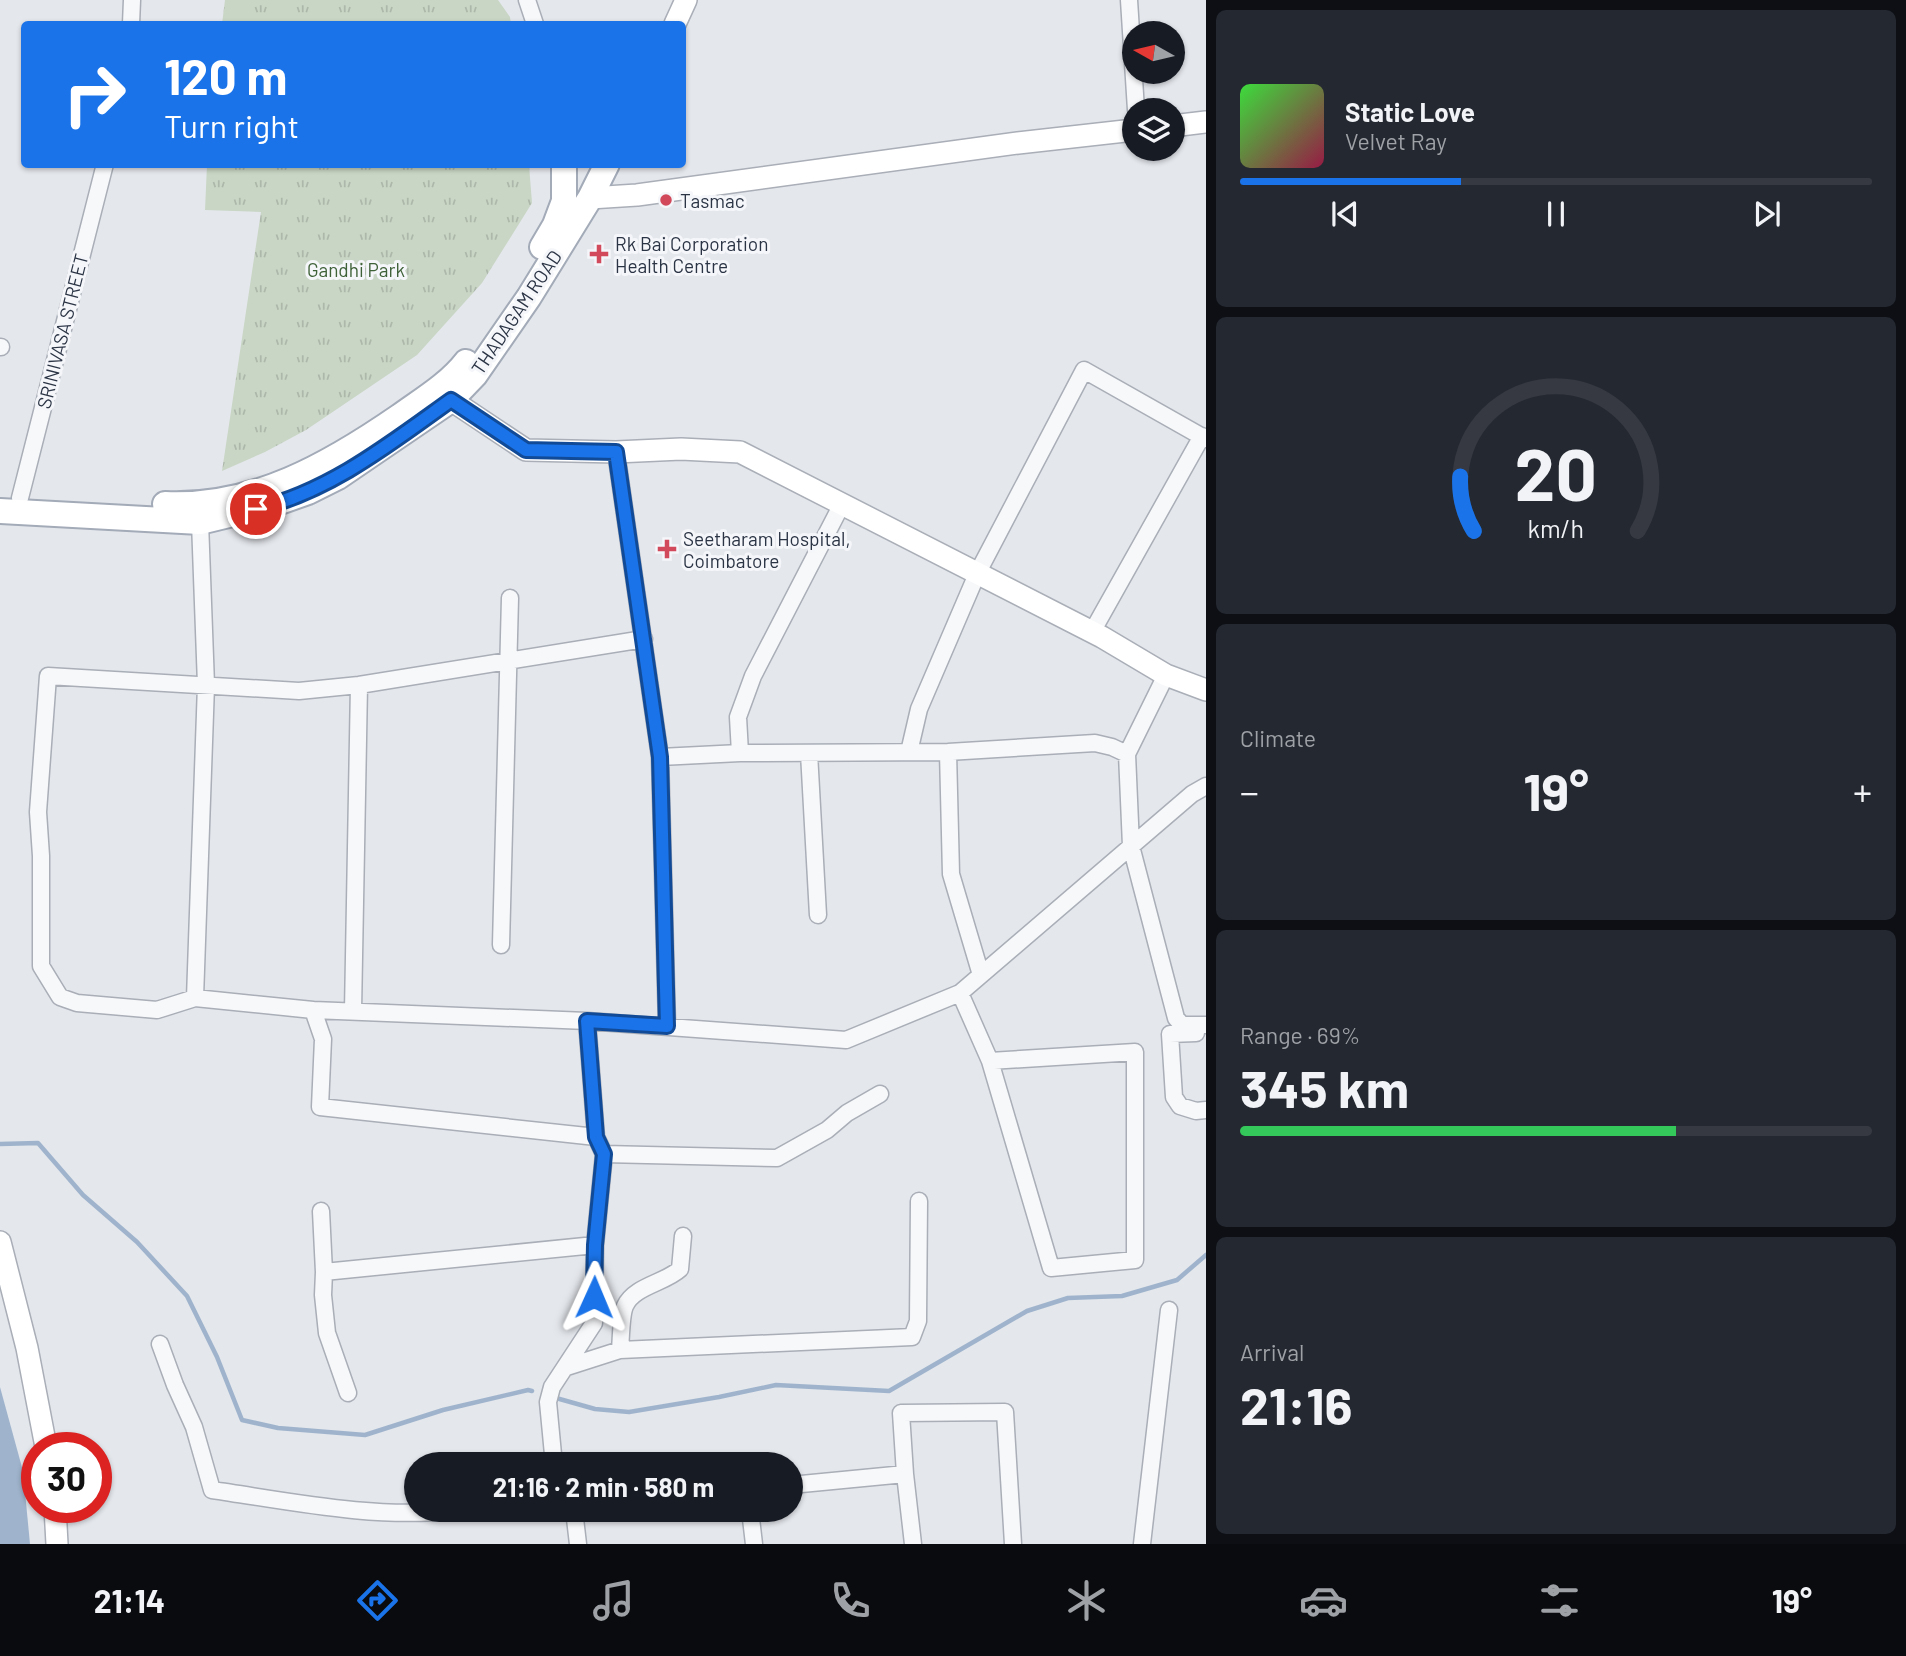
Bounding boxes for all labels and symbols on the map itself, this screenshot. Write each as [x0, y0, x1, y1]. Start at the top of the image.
north arrow [1122, 21, 1185, 84]
place label: Tasmac [680, 189, 745, 212]
marker: Tasmac [658, 192, 674, 208]
place label: Rk Bai Corporation Health Centre [615, 232, 768, 277]
marker: Rk Bai Corporation Health Centre [589, 244, 609, 264]
street label: THADAGAM ROAD [466, 246, 566, 378]
street label: SRINIVASA STREET [32, 251, 92, 411]
park label: Gandhi Park [307, 258, 405, 281]
pin [226, 479, 286, 539]
place label: Seetharam Hospital, Coimbatore [683, 527, 850, 572]
marker: Seetharam Hospital, Coimbatore [657, 539, 677, 559]
position arrow [557, 1260, 631, 1334]
speed limit sign: 30 [21, 1432, 112, 1523]

